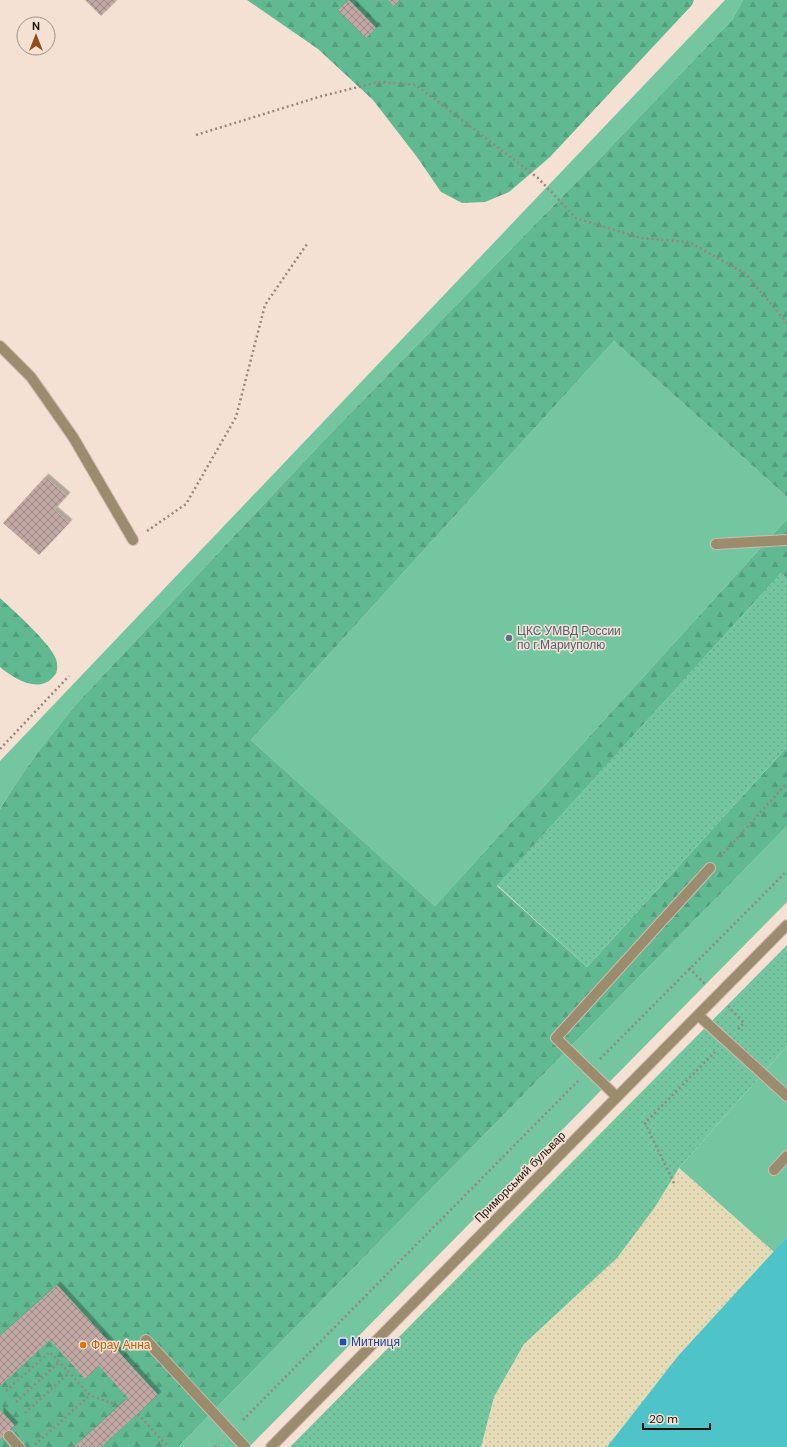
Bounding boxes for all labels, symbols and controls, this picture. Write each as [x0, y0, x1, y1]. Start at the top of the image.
north arrow [16, 16, 56, 56]
text: N [32, 19, 40, 33]
place label: ЦКС УМВД России по г.Мариуполю [517, 623, 621, 653]
marker: ЦКС УМВД России по г.Мариуполю [504, 633, 514, 643]
street label: Приморський бульвар [471, 1128, 569, 1226]
place label: Митниця [351, 1334, 400, 1350]
place label: Фрау Анна [91, 1337, 151, 1353]
marker: Митниця [338, 1337, 348, 1347]
marker: Фрау Анна [78, 1340, 88, 1350]
scale bar [643, 1405, 710, 1431]
text: 20 m [649, 1411, 678, 1427]

